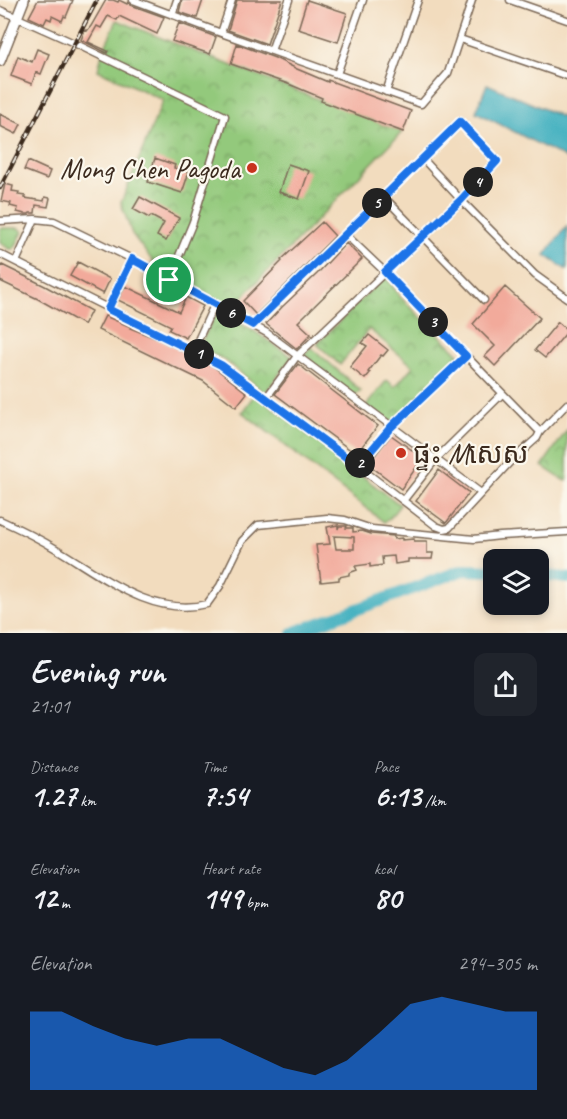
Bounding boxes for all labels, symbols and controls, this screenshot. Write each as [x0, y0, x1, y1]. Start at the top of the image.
place label: Mong Chen Pagoda [60, 151, 242, 186]
marker: Mong Chen Pagoda [245, 161, 259, 175]
pin: 4 [463, 167, 493, 197]
text: 4 [474, 172, 482, 192]
pin: 5 [362, 188, 392, 218]
text: 5 [374, 193, 380, 213]
pin [143, 254, 194, 305]
icon: arrive [152, 263, 185, 296]
pin: 6 [216, 298, 246, 328]
text: 6 [227, 303, 235, 323]
pin: 3 [418, 307, 448, 337]
text: 3 [429, 312, 437, 332]
pin: 1 [184, 339, 214, 369]
text: 1 [195, 344, 203, 364]
place label: ផ្ទះ Mសេស [413, 436, 529, 471]
marker: ផ្ទះ Mសេស [394, 446, 408, 460]
pin: 2 [345, 448, 375, 478]
text: 2 [356, 453, 364, 473]
map controls [483, 549, 549, 615]
button: layers [483, 549, 549, 615]
text: Evening run [30, 650, 165, 692]
button: share [474, 653, 537, 716]
text: 21:01 [30, 694, 70, 719]
text: Distance [30, 757, 78, 777]
text: Time [202, 757, 226, 777]
text: Pace [374, 757, 399, 777]
text: 1.27 [30, 777, 76, 815]
text: 7:54 [202, 777, 248, 815]
text: 6:13 [374, 777, 421, 815]
text: km [76, 791, 96, 811]
text: /km [421, 791, 446, 811]
text: Elevation [30, 859, 79, 879]
text: Heart rate [202, 859, 260, 879]
text: kcal [374, 859, 395, 879]
text: 12 [30, 879, 57, 917]
text: 149 [202, 879, 242, 917]
text: 80 [374, 879, 401, 917]
text: m [57, 893, 70, 913]
text: bpm [242, 893, 268, 913]
text: Elevation [30, 951, 92, 976]
text: 294–305 m [458, 951, 537, 976]

